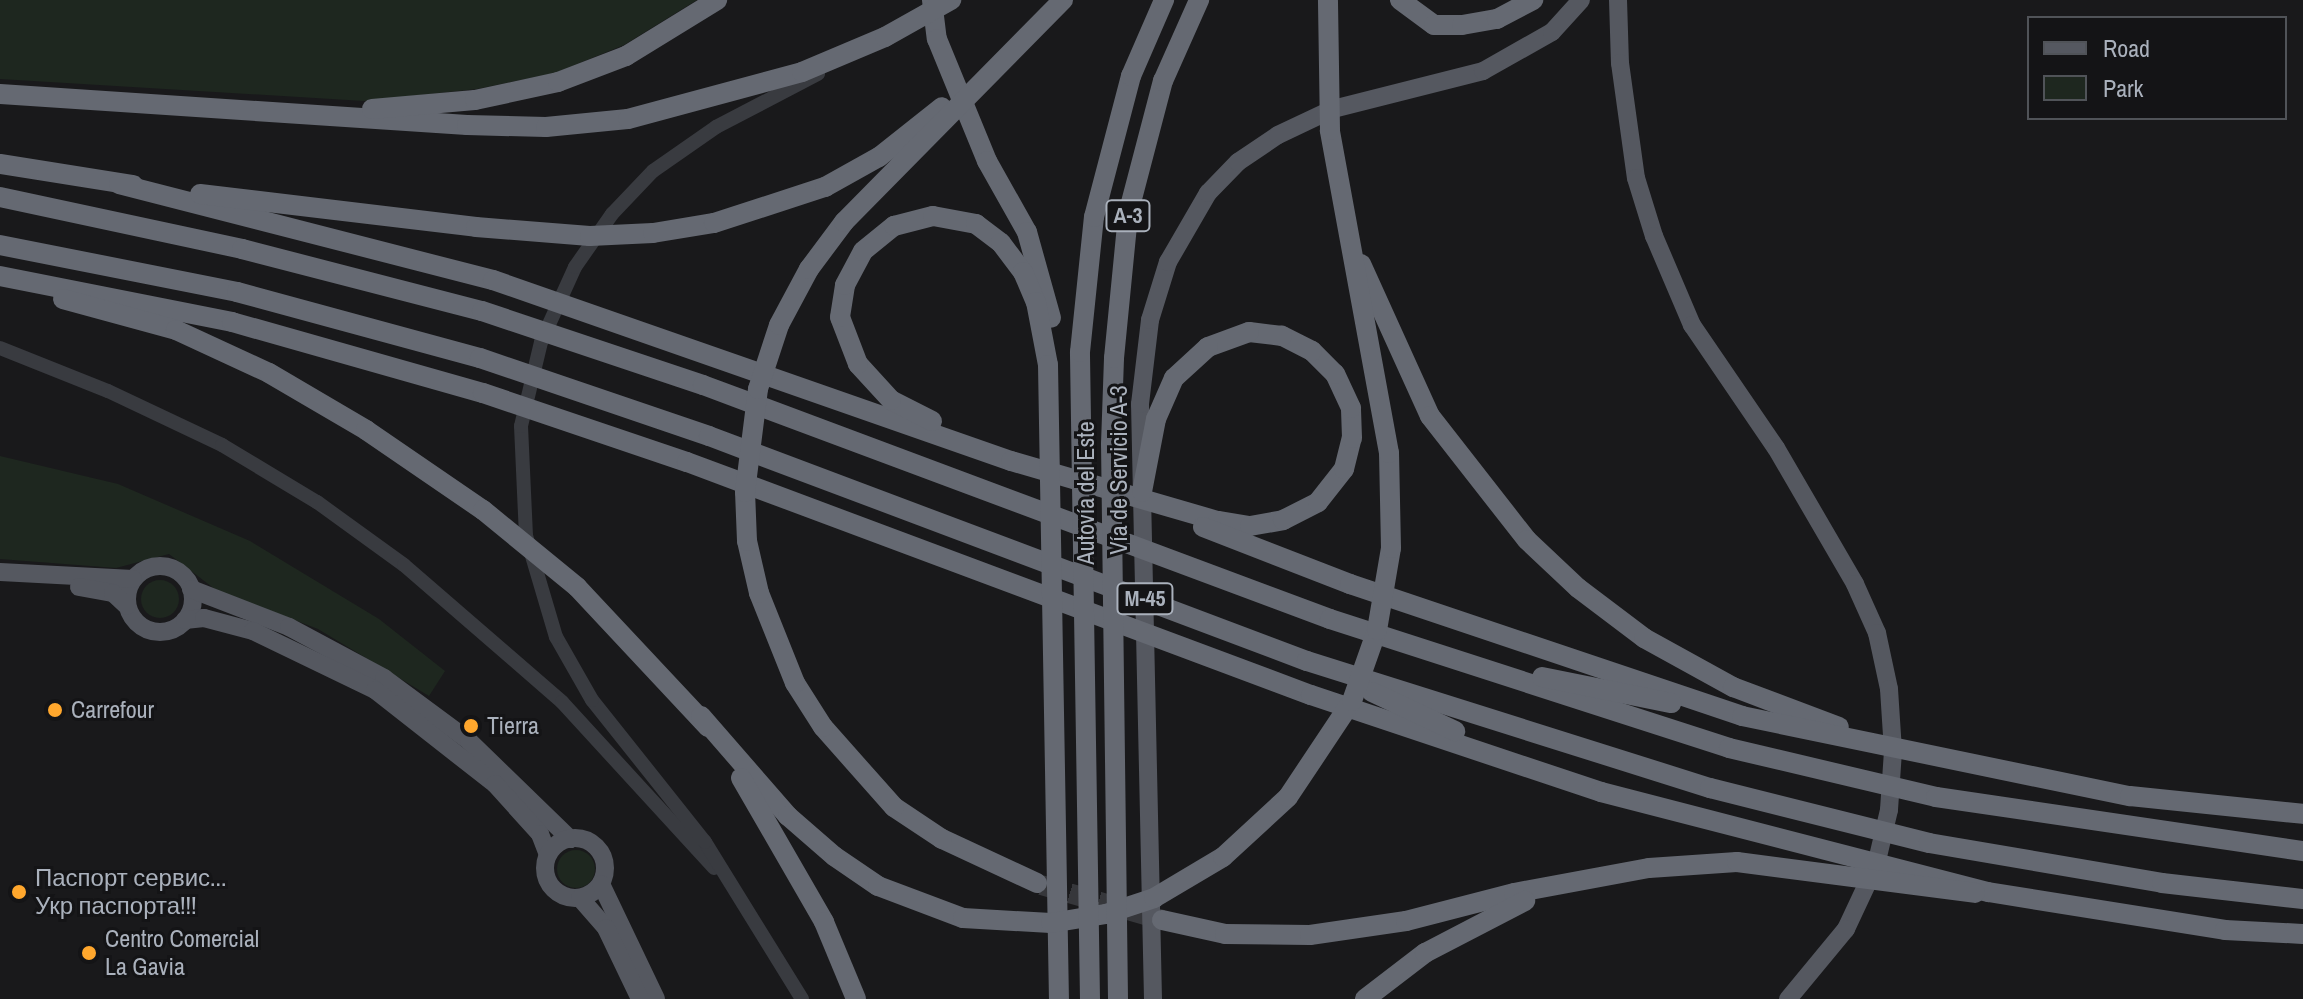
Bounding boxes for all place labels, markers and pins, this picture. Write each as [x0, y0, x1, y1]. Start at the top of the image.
place label: Carrefour [71, 696, 154, 724]
marker: Carrefour [46, 701, 64, 719]
place label: Tierra [487, 712, 539, 740]
marker: Tierra [462, 717, 480, 735]
place label: Паспорт сервис... Укр паспорта!!! [35, 864, 226, 920]
marker: Паспорт сервис... Укр паспорта!!! [10, 883, 28, 901]
place label: Centro Comercial La Gavia [105, 925, 259, 981]
marker: Centro Comercial La Gavia [80, 944, 98, 962]

